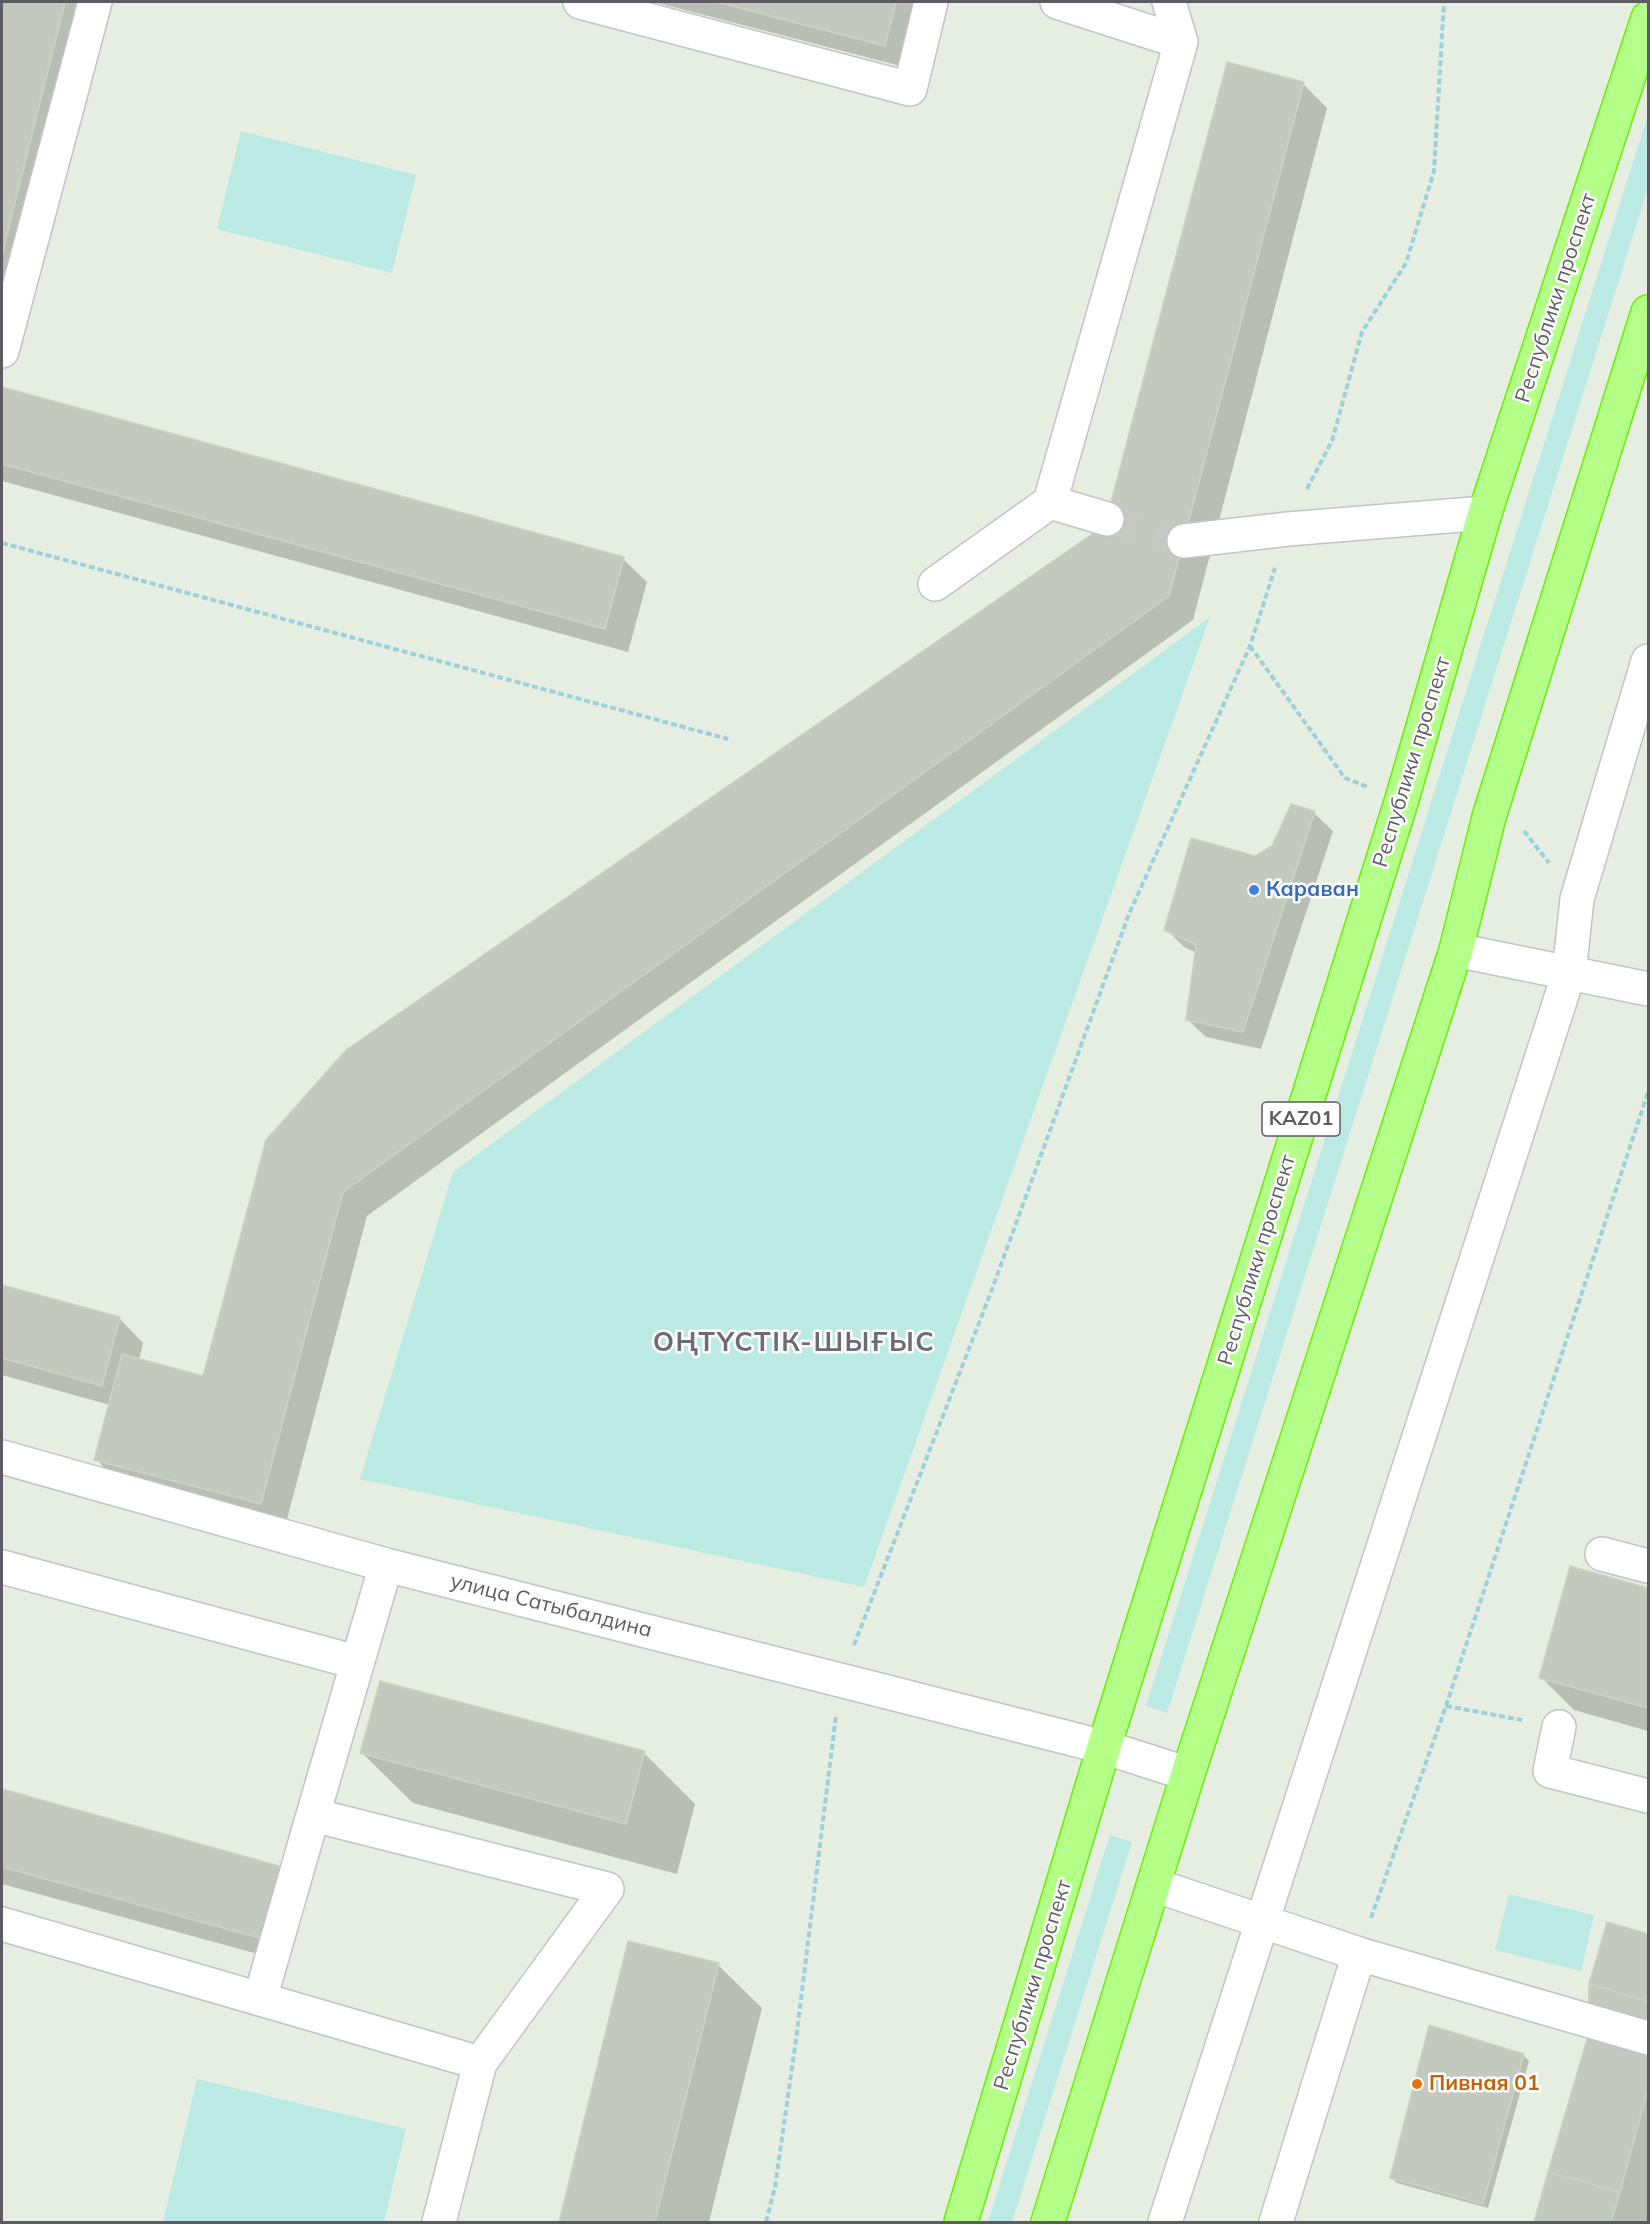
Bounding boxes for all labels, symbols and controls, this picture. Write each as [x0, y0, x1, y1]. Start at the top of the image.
street label: Республики проспект [1510, 190, 1602, 406]
street label: Республики проспект [1368, 654, 1456, 870]
place label: Караван [1266, 877, 1359, 903]
marker: Караван [1247, 883, 1261, 897]
road number: KАZ01 [1262, 1102, 1340, 1136]
street label: Республики проспект [1213, 1152, 1301, 1368]
district label: ОҢТҮСТІК-ШЫҒЫС [653, 1327, 935, 1359]
street label: улица Сатыбалдина [448, 1569, 654, 1643]
street label: Республики проспект [989, 1877, 1077, 2093]
place label: Пивная 01 [1429, 2071, 1540, 2097]
marker: Пивная 01 [1410, 2077, 1424, 2091]

